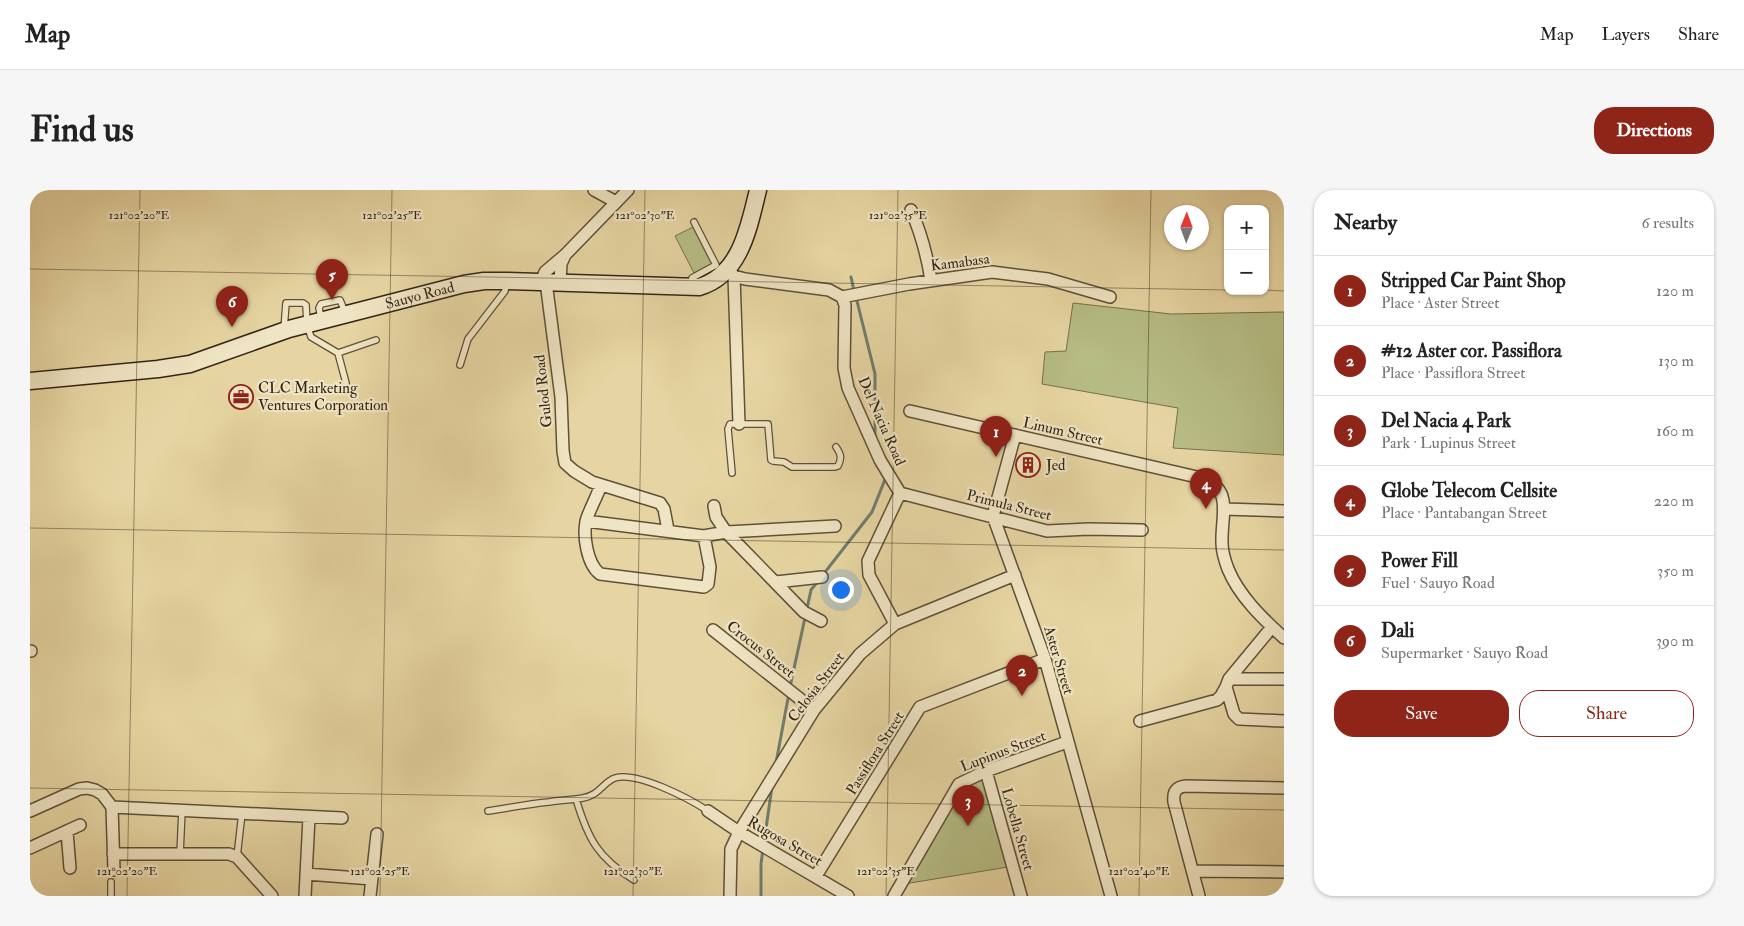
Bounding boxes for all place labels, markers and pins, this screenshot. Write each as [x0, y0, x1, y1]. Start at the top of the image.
pin: 5 [316, 259, 348, 300]
pin: 6 [216, 286, 248, 327]
place label: CLC Marketing Ventures Corporation [258, 379, 388, 416]
office icon: CLC Marketing Ventures Corporation [228, 384, 254, 410]
pin: 1 [980, 416, 1012, 457]
building icon: Jed [1015, 452, 1041, 478]
place label: Jed [1045, 456, 1066, 476]
pin: 4 [1190, 468, 1222, 509]
pin: 2 [1006, 655, 1038, 696]
pin: 3 [952, 785, 984, 826]

